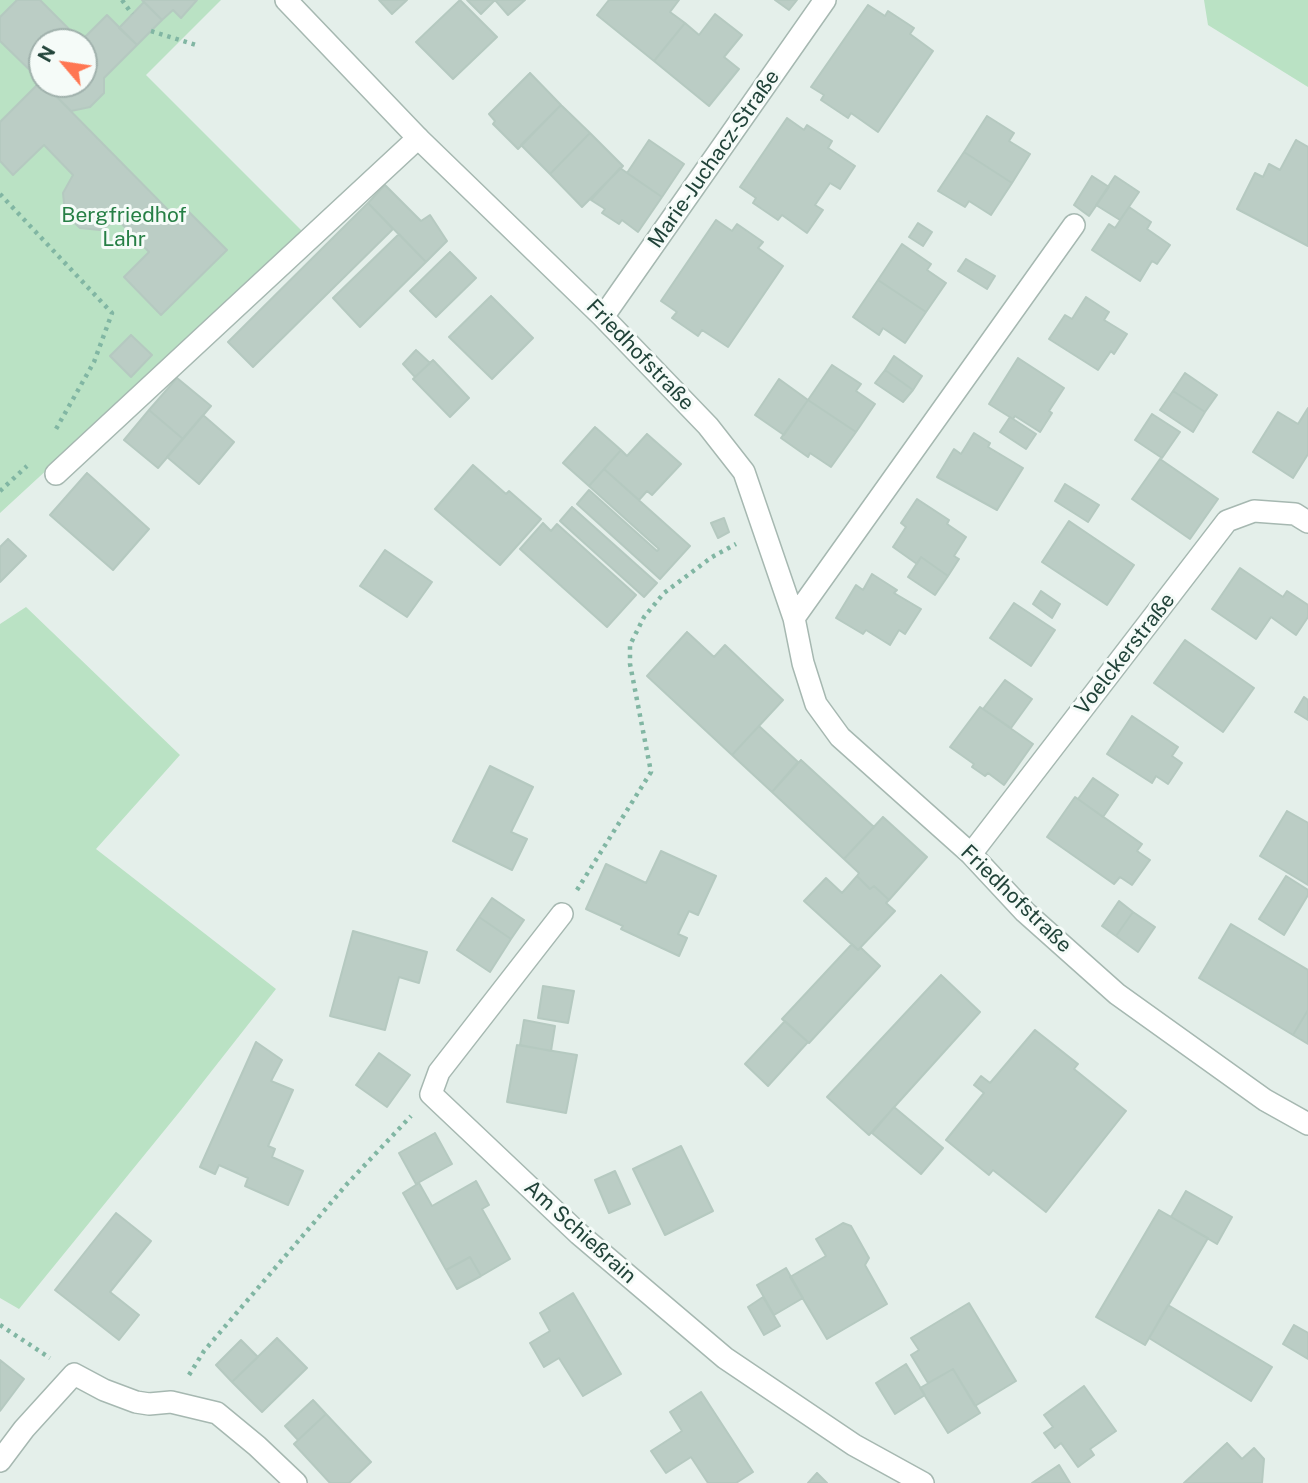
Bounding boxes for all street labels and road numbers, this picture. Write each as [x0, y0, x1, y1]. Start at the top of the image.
street label: Marie-Juchacz-Straße [643, 65, 785, 253]
street label: Friedhofstraße [581, 294, 699, 416]
street label: Voelckerstraße [1070, 588, 1180, 720]
street label: Friedhofstraße [955, 840, 1077, 958]
street label: Am Schießrain [519, 1175, 641, 1289]

